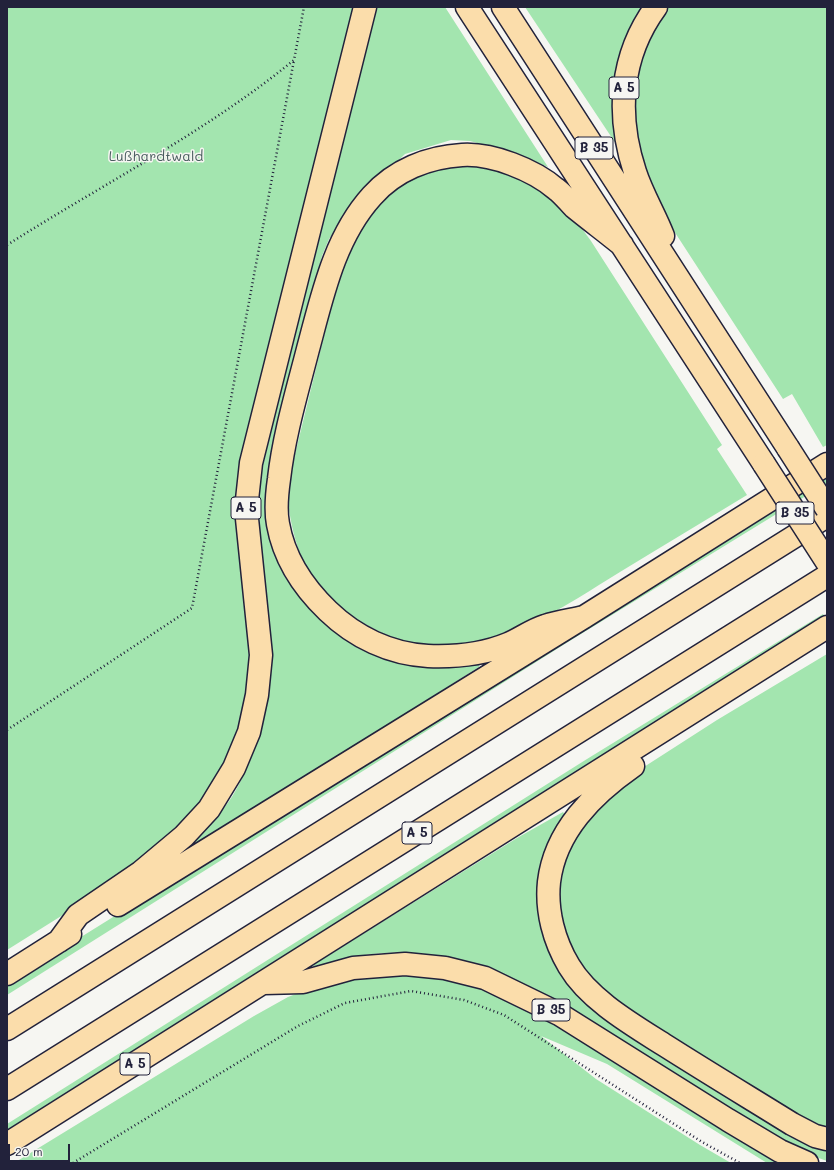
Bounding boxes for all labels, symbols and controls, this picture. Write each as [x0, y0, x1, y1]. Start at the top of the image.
road number: A 5 [609, 77, 639, 99]
road number: B 35 [575, 137, 613, 159]
park label: Lußhardtwald [109, 149, 203, 165]
road number: A 5 [231, 497, 261, 519]
road number: B 35 [776, 502, 814, 524]
road number: A 5 [402, 822, 432, 844]
road number: B 35 [532, 999, 570, 1021]
road number: A 5 [120, 1053, 150, 1075]
scale bar [10, 1136, 72, 1162]
text: 20 m [15, 1143, 43, 1159]

